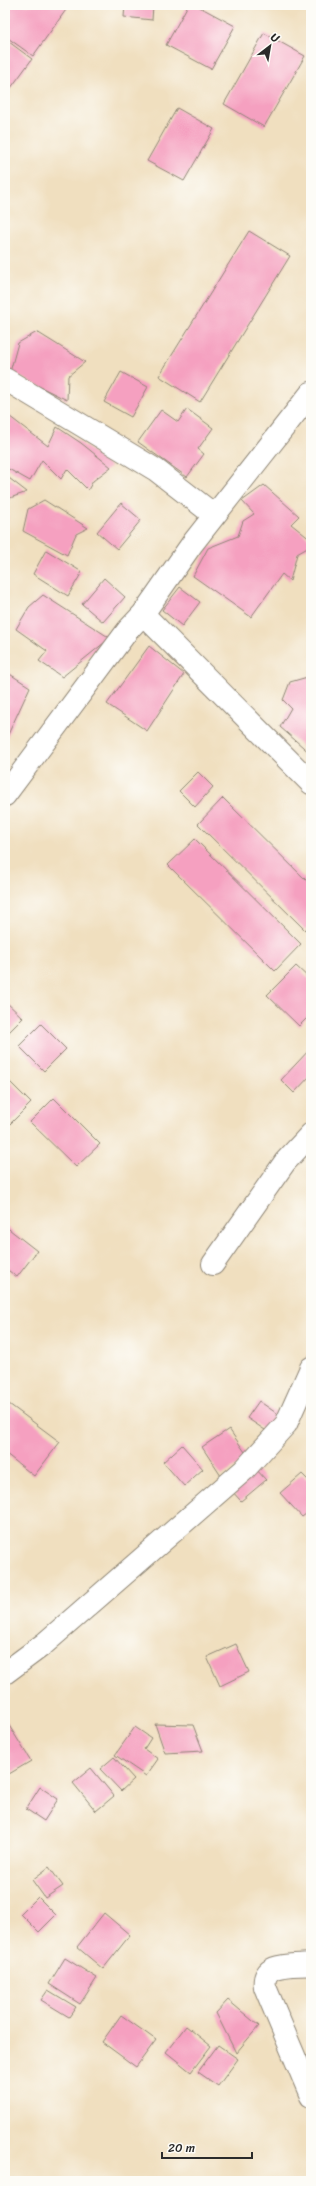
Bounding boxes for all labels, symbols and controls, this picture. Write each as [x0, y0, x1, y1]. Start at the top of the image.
north arrow [250, 26, 290, 66]
text: U [267, 28, 284, 48]
scale bar [162, 2134, 252, 2160]
text: 20 m [168, 2137, 195, 2159]

